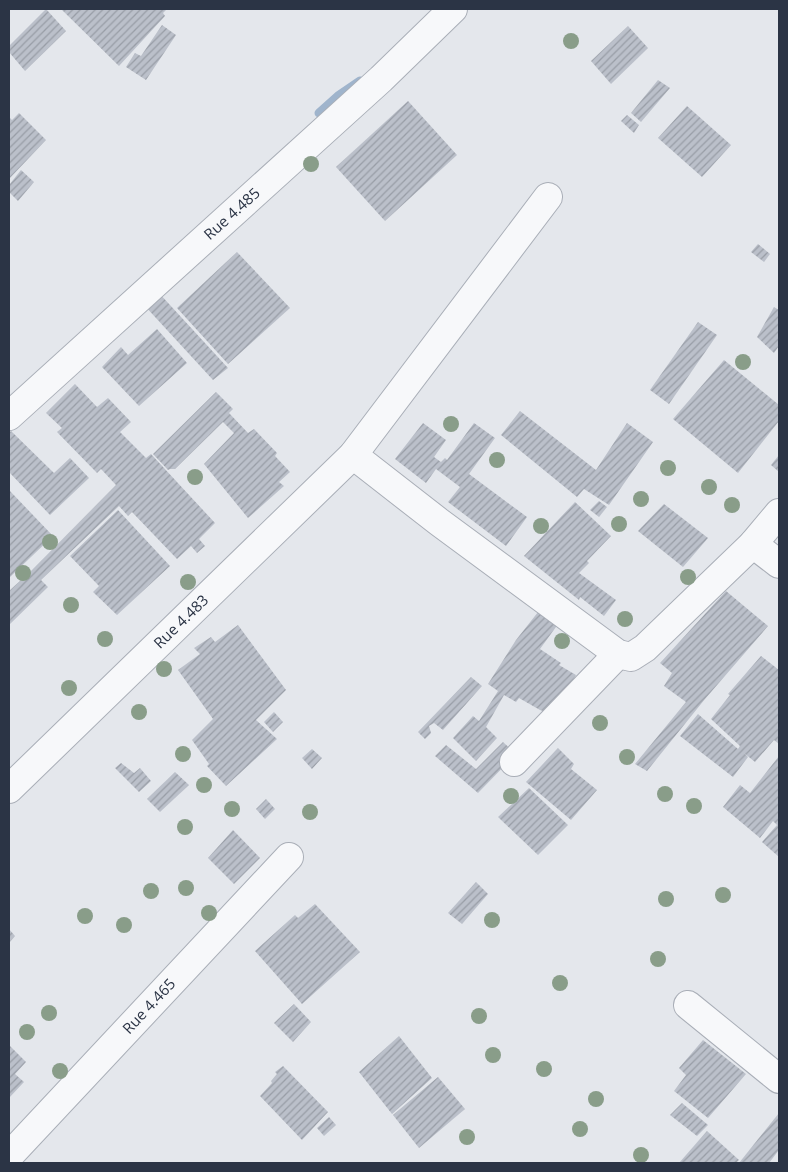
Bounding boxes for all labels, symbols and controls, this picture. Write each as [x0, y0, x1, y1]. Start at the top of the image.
street label: Rue 4.485 [199, 183, 264, 244]
street label: Rue 4.483 [149, 590, 212, 652]
street label: Rue 4.465 [117, 974, 179, 1038]

